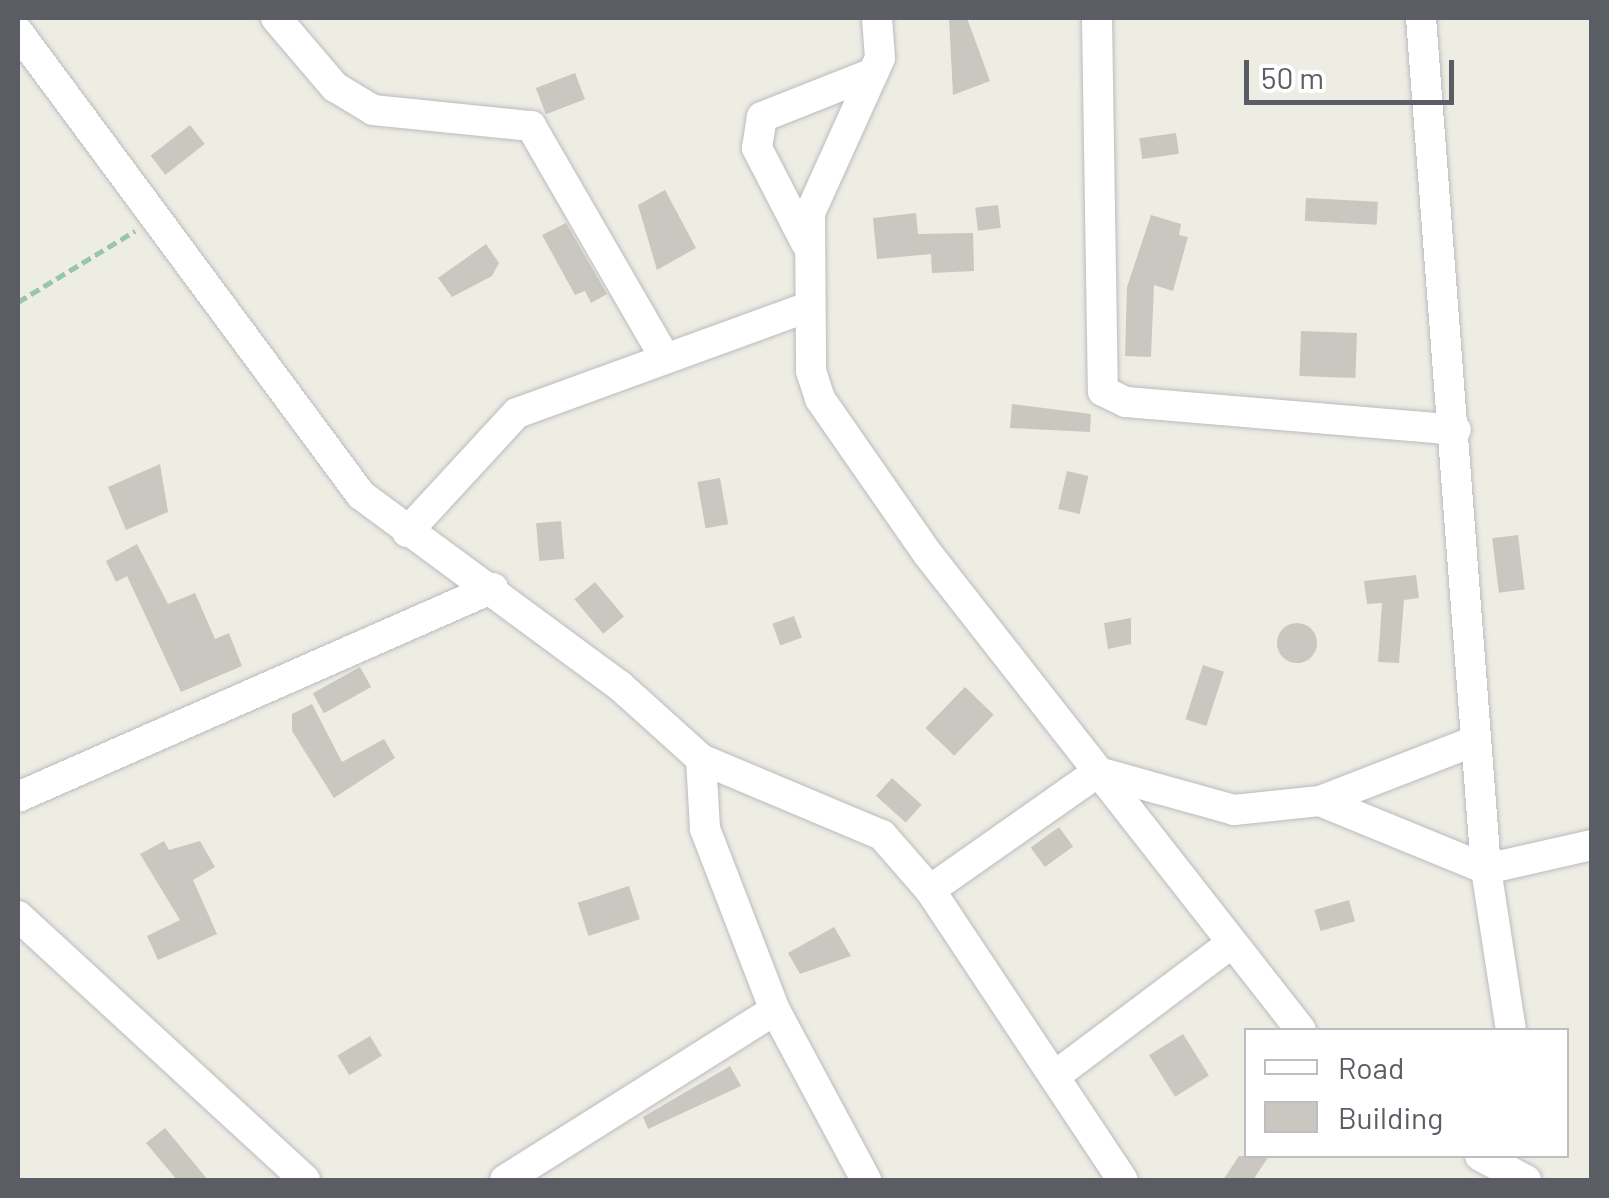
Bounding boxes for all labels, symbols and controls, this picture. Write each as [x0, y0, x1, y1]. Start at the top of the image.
scale bar [1249, 40, 1459, 102]
text: 50 m [1261, 59, 1324, 95]
legend [1244, 1028, 1569, 1158]
text: Road [1338, 1049, 1404, 1085]
text: Building [1338, 1099, 1443, 1135]

